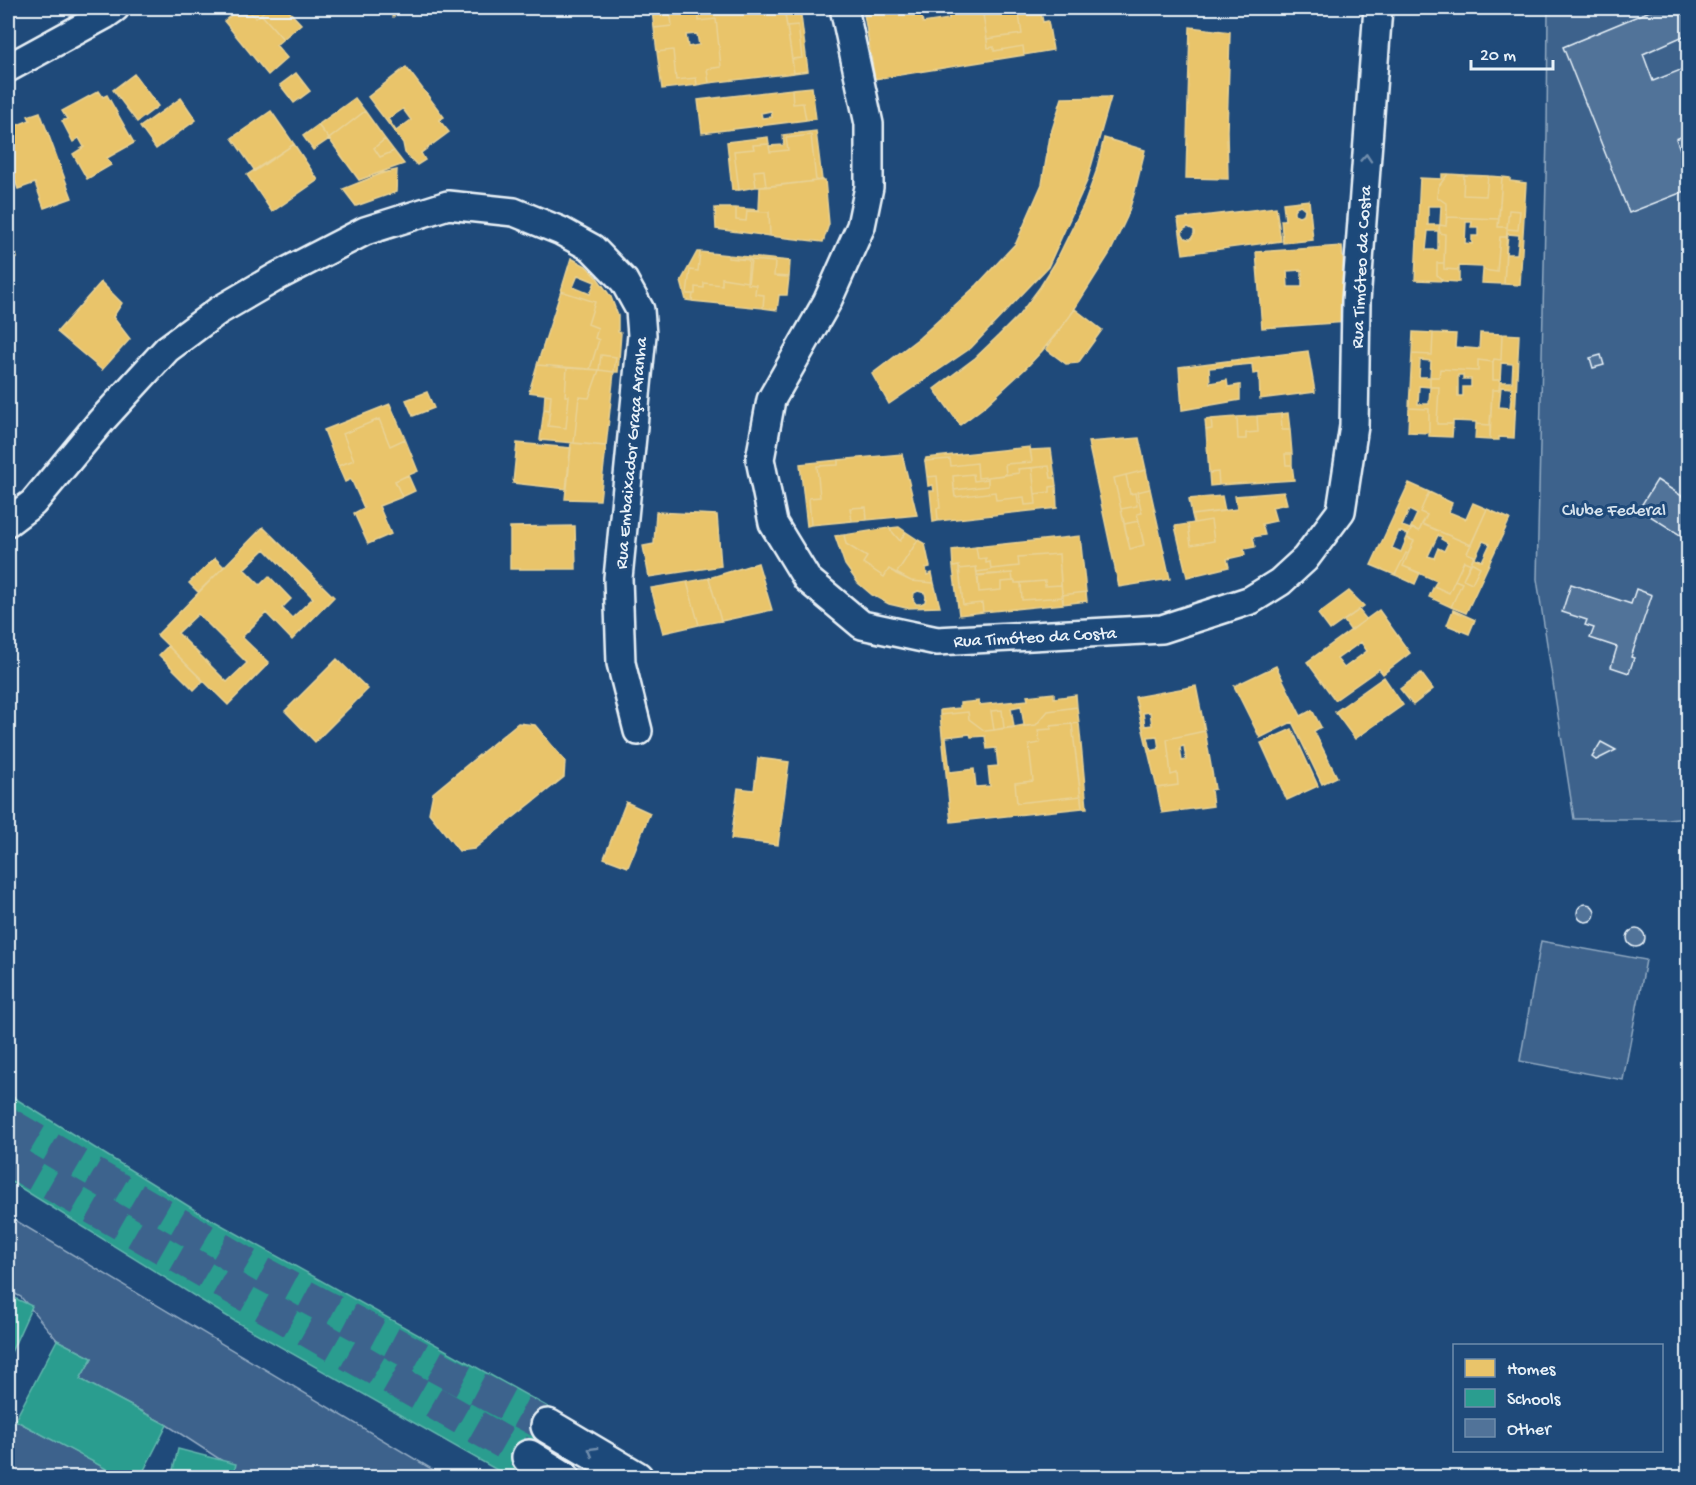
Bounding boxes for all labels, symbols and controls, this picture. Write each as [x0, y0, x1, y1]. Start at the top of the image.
scale bar [1471, 33, 1554, 71]
text: 20 m [1480, 46, 1516, 67]
one-way arrow [1360, 154, 1373, 163]
street label: Rua Timóteo da Costa [1348, 184, 1377, 349]
street label: Rua Embaixador Graça Aranha [612, 335, 653, 570]
park label: Clube Federal [1562, 501, 1666, 522]
street label: Rua Timóteo da Costa [953, 624, 1118, 653]
legend [1453, 1344, 1663, 1452]
text: Homes [1507, 1360, 1557, 1381]
text: Schools [1507, 1390, 1562, 1411]
text: Other [1507, 1420, 1552, 1441]
one-way arrow [588, 1447, 599, 1458]

